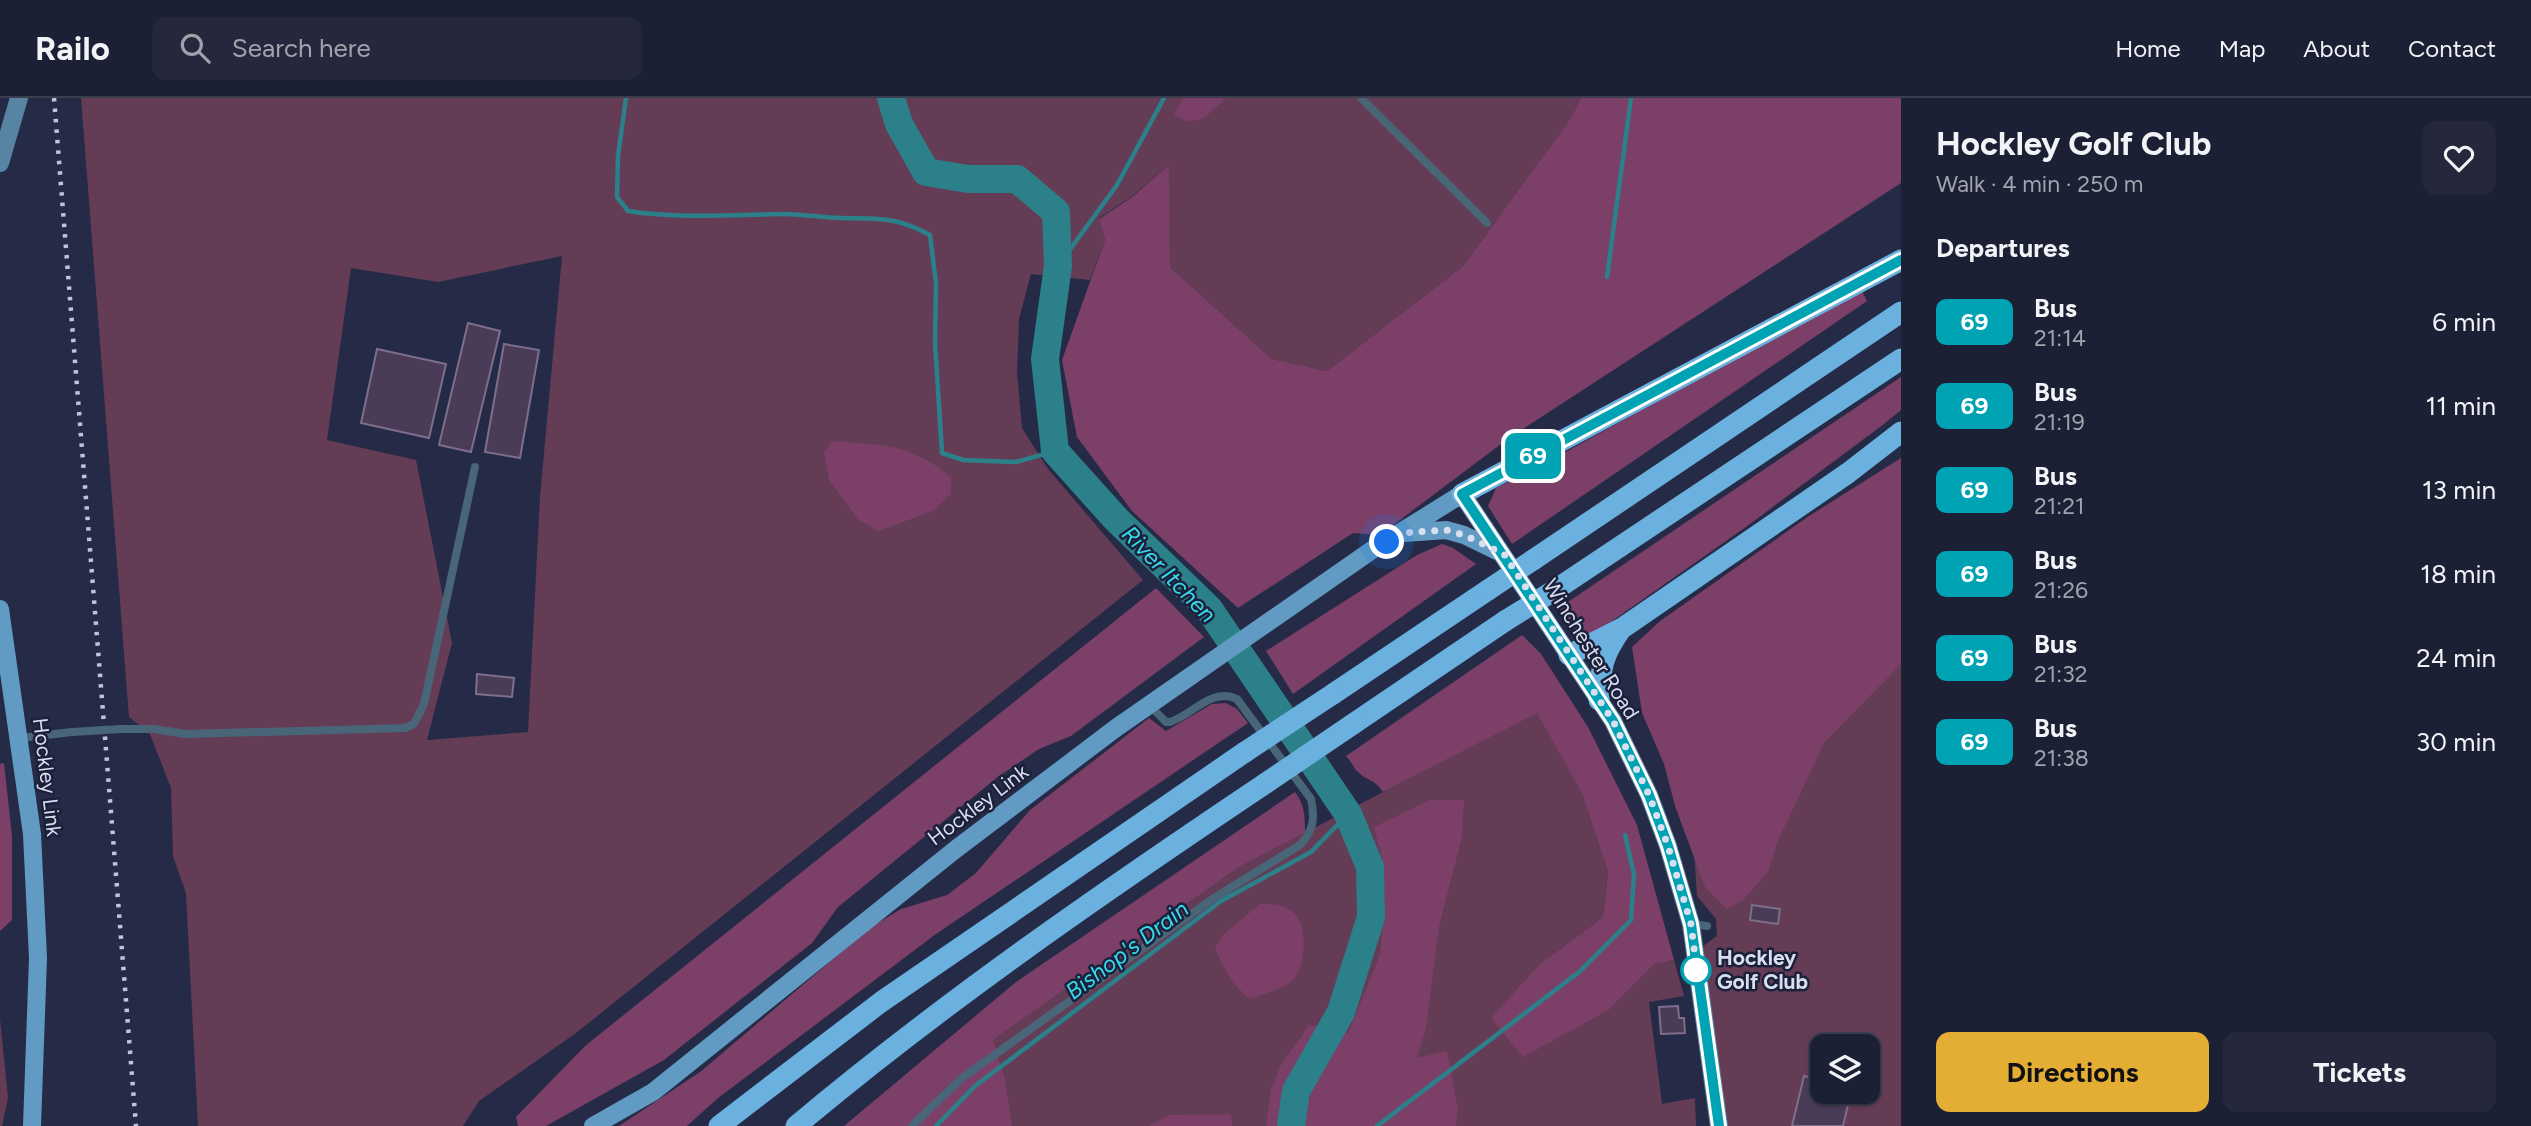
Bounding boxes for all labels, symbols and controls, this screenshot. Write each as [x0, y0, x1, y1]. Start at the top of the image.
search box [152, 17, 642, 80]
text: Railo [35, 29, 110, 68]
icon: search [176, 29, 214, 67]
text: Search here [232, 32, 371, 64]
text: Home [2115, 34, 2181, 63]
text: Map [2219, 34, 2265, 63]
text: About [2303, 34, 2370, 63]
text: Contact [2408, 34, 2496, 63]
button: heart [2422, 121, 2496, 195]
text: Hockley Golf Club [1936, 124, 2211, 163]
text: Walk · 4 min · 250 m [1936, 170, 2143, 198]
text: Departures [1936, 232, 2070, 264]
text: Bus [2034, 292, 2077, 324]
text: 6 min [2432, 306, 2496, 338]
text: 69 [1961, 307, 1988, 336]
text: 21:14 [2034, 324, 2086, 352]
text: Bus [2034, 376, 2077, 408]
text: 11 min [2425, 390, 2496, 422]
text: 69 [1961, 391, 1988, 420]
text: 21:19 [2034, 408, 2085, 436]
line badge: 69 [1502, 433, 1564, 479]
text: 69 [1519, 441, 1547, 470]
text: Bus [2034, 460, 2077, 492]
text: 13 min [2422, 474, 2496, 506]
text: 69 [1961, 475, 1988, 504]
text: 21:21 [2034, 492, 2085, 520]
water label: River Itchen [1116, 520, 1222, 628]
your location [1369, 524, 1404, 559]
text: Bus [2034, 544, 2077, 576]
text: 18 min [2420, 558, 2496, 590]
text: 69 [1961, 559, 1988, 588]
street label: Winchester Road [1538, 574, 1645, 724]
text: 21:26 [2034, 576, 2088, 604]
text: Bus [2034, 628, 2077, 660]
text: 24 min [2416, 642, 2496, 674]
text: 69 [1961, 643, 1988, 672]
text: 21:32 [2034, 660, 2088, 688]
text: Bus [2034, 712, 2077, 744]
street label: Hockley Link [28, 716, 67, 838]
text: 30 min [2416, 726, 2496, 758]
text: 69 [1961, 727, 1988, 756]
text: 21:38 [2034, 744, 2089, 772]
street label: Hockley Link [923, 758, 1033, 850]
water label: Bishop's Drain [1060, 895, 1194, 1005]
place label: Hockley Golf Club [1717, 945, 1808, 994]
marker: Hockley Golf Club [1681, 955, 1711, 985]
button: Directions [1936, 1032, 2209, 1112]
button: Tickets [2223, 1032, 2496, 1112]
map controls [1810, 1034, 1880, 1104]
button: layers [1810, 1034, 1880, 1104]

